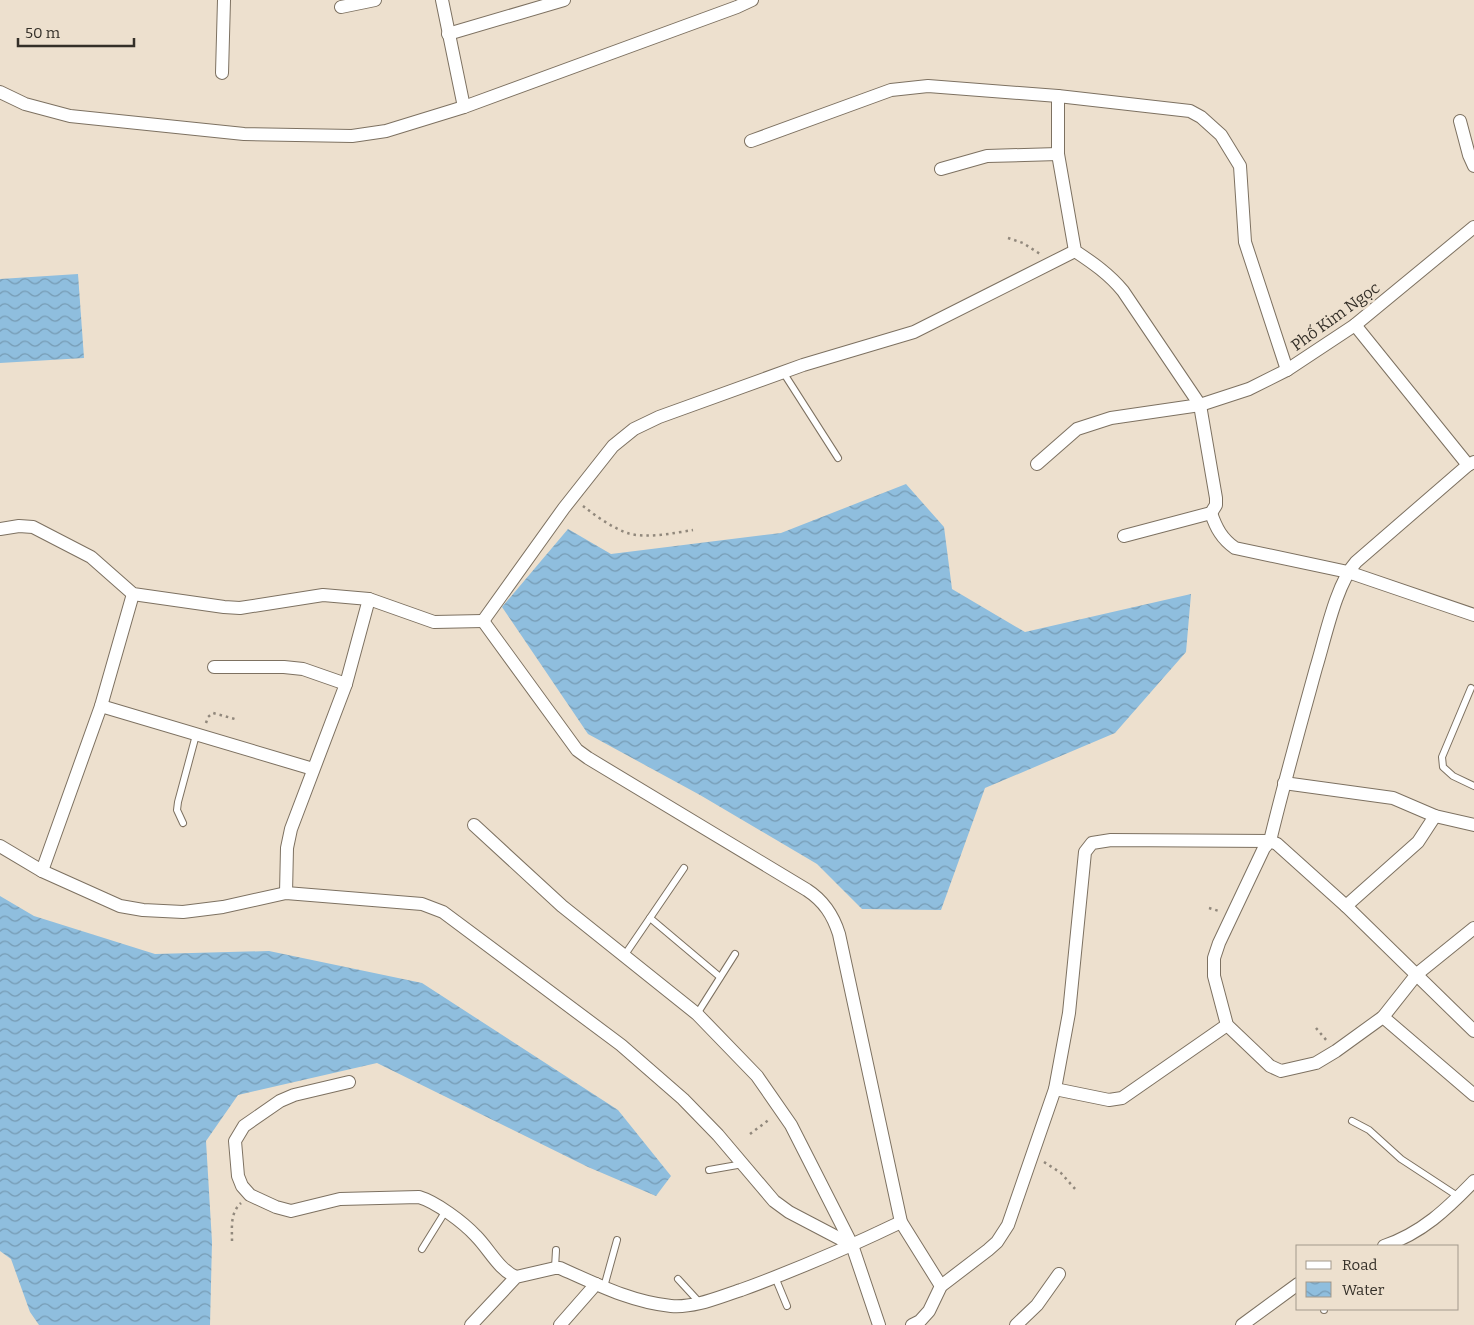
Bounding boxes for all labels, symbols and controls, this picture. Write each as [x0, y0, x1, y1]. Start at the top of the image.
scale bar [18, 15, 134, 47]
text: 50 m [25, 24, 61, 42]
street label: Phố Kim Ngọc [1287, 277, 1383, 355]
legend [1296, 1245, 1459, 1310]
text: Road [1342, 1256, 1377, 1274]
text: Water [1342, 1281, 1385, 1299]

